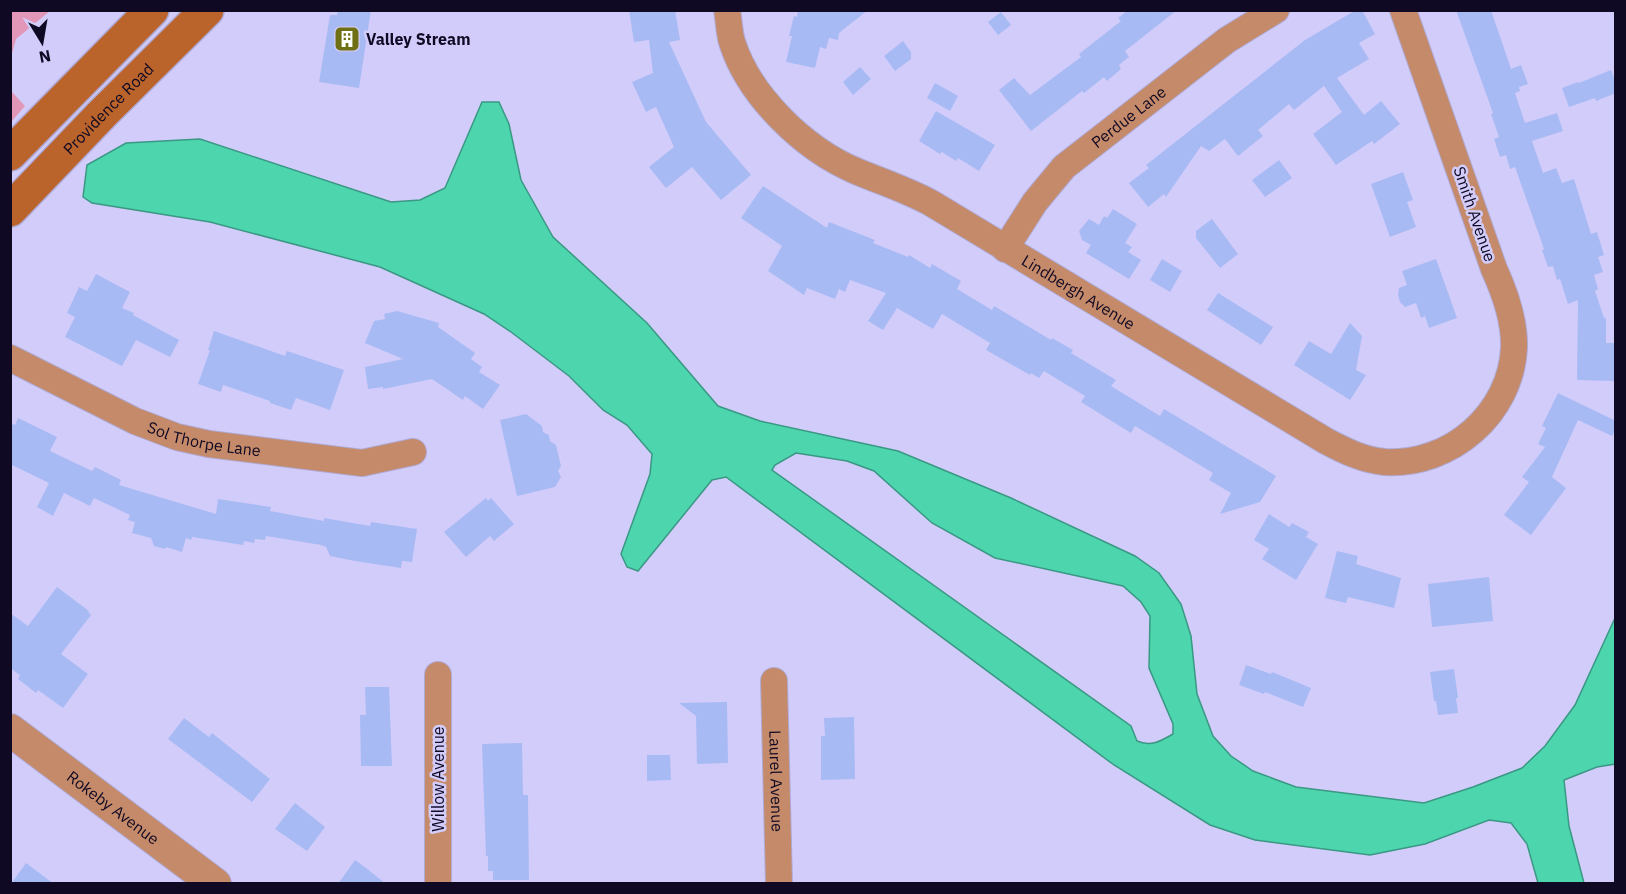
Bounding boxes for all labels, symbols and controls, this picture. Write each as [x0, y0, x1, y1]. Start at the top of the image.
north arrow [12, 12, 72, 72]
building icon: Valley Stream [332, 24, 362, 54]
place label: Valley Stream [366, 29, 470, 49]
text: N [37, 46, 52, 68]
street label: Providence Road [59, 59, 158, 159]
street label: Perdue Lane [1087, 81, 1170, 152]
street label: Smith Avenue [1449, 164, 1501, 264]
street label: Lindbergh Avenue [1018, 250, 1139, 334]
street label: Sol Thorpe Lane [145, 417, 262, 460]
street label: Willow Avenue [428, 726, 448, 832]
street label: Laurel Avenue [765, 730, 788, 832]
street label: Rokeby Avenue [63, 766, 163, 849]

